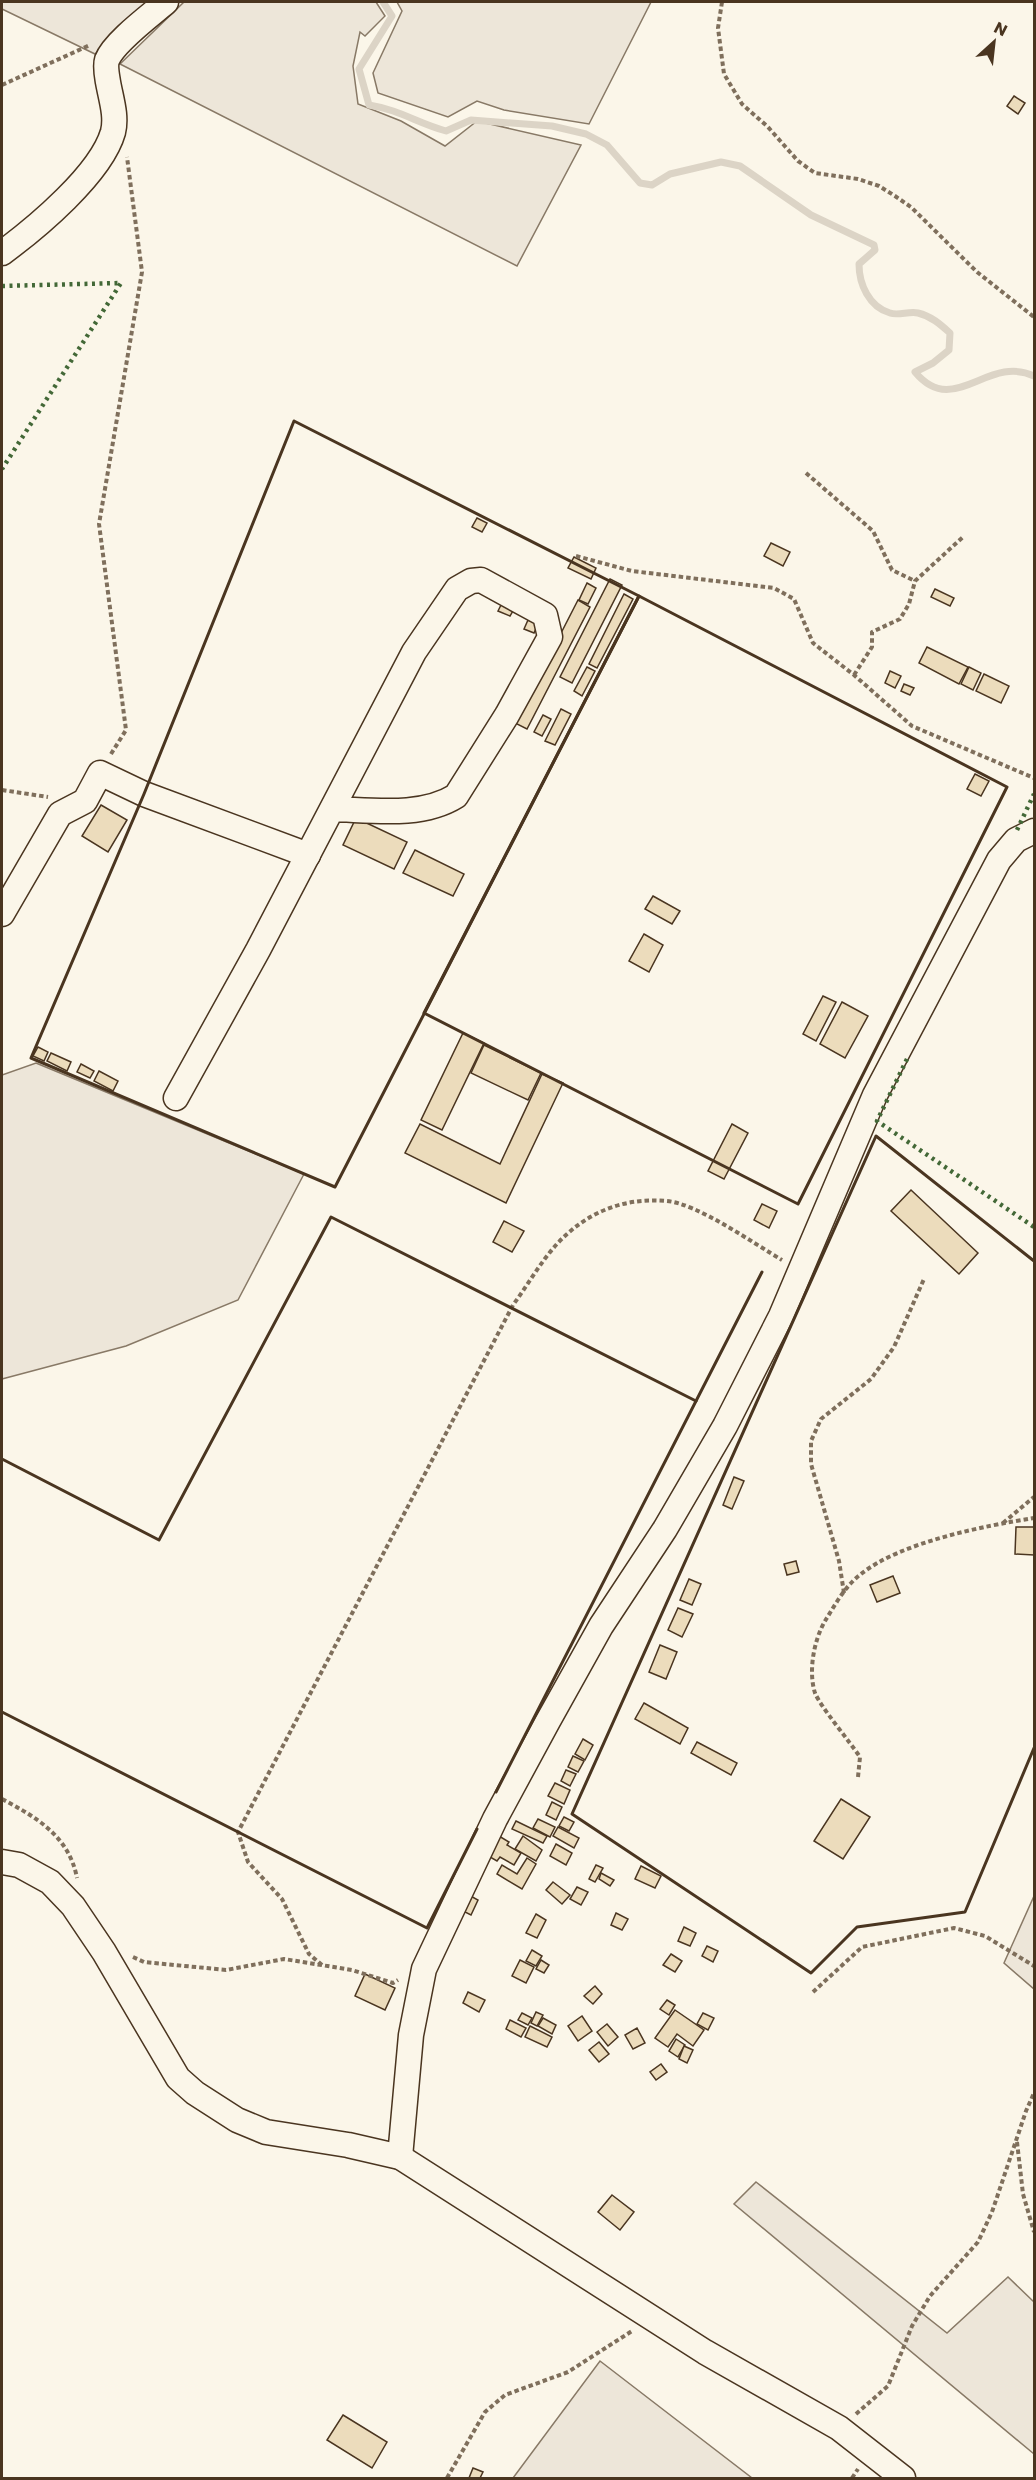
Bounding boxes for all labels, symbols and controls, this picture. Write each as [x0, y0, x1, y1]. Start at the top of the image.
north arrow [964, 12, 1024, 72]
text: N [990, 16, 1011, 42]

